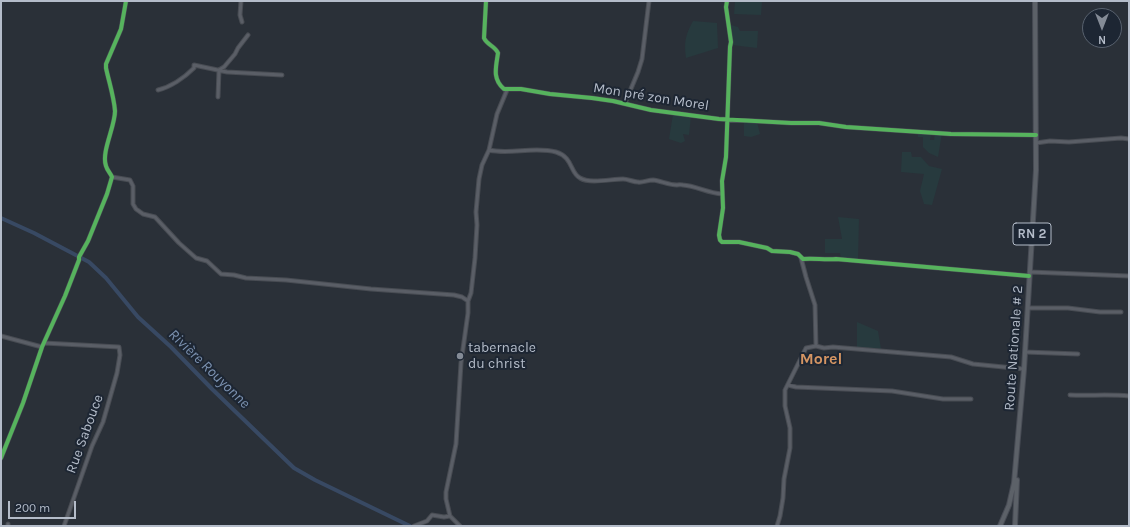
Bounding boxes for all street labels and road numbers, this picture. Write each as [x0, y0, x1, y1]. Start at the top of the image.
street label: Mon pré zon Morel [592, 80, 710, 114]
road number: RN 2 [1013, 223, 1051, 245]
street label: Route Nationale # 2 [1001, 285, 1027, 411]
street label: Rue Sabouce [63, 392, 107, 476]

